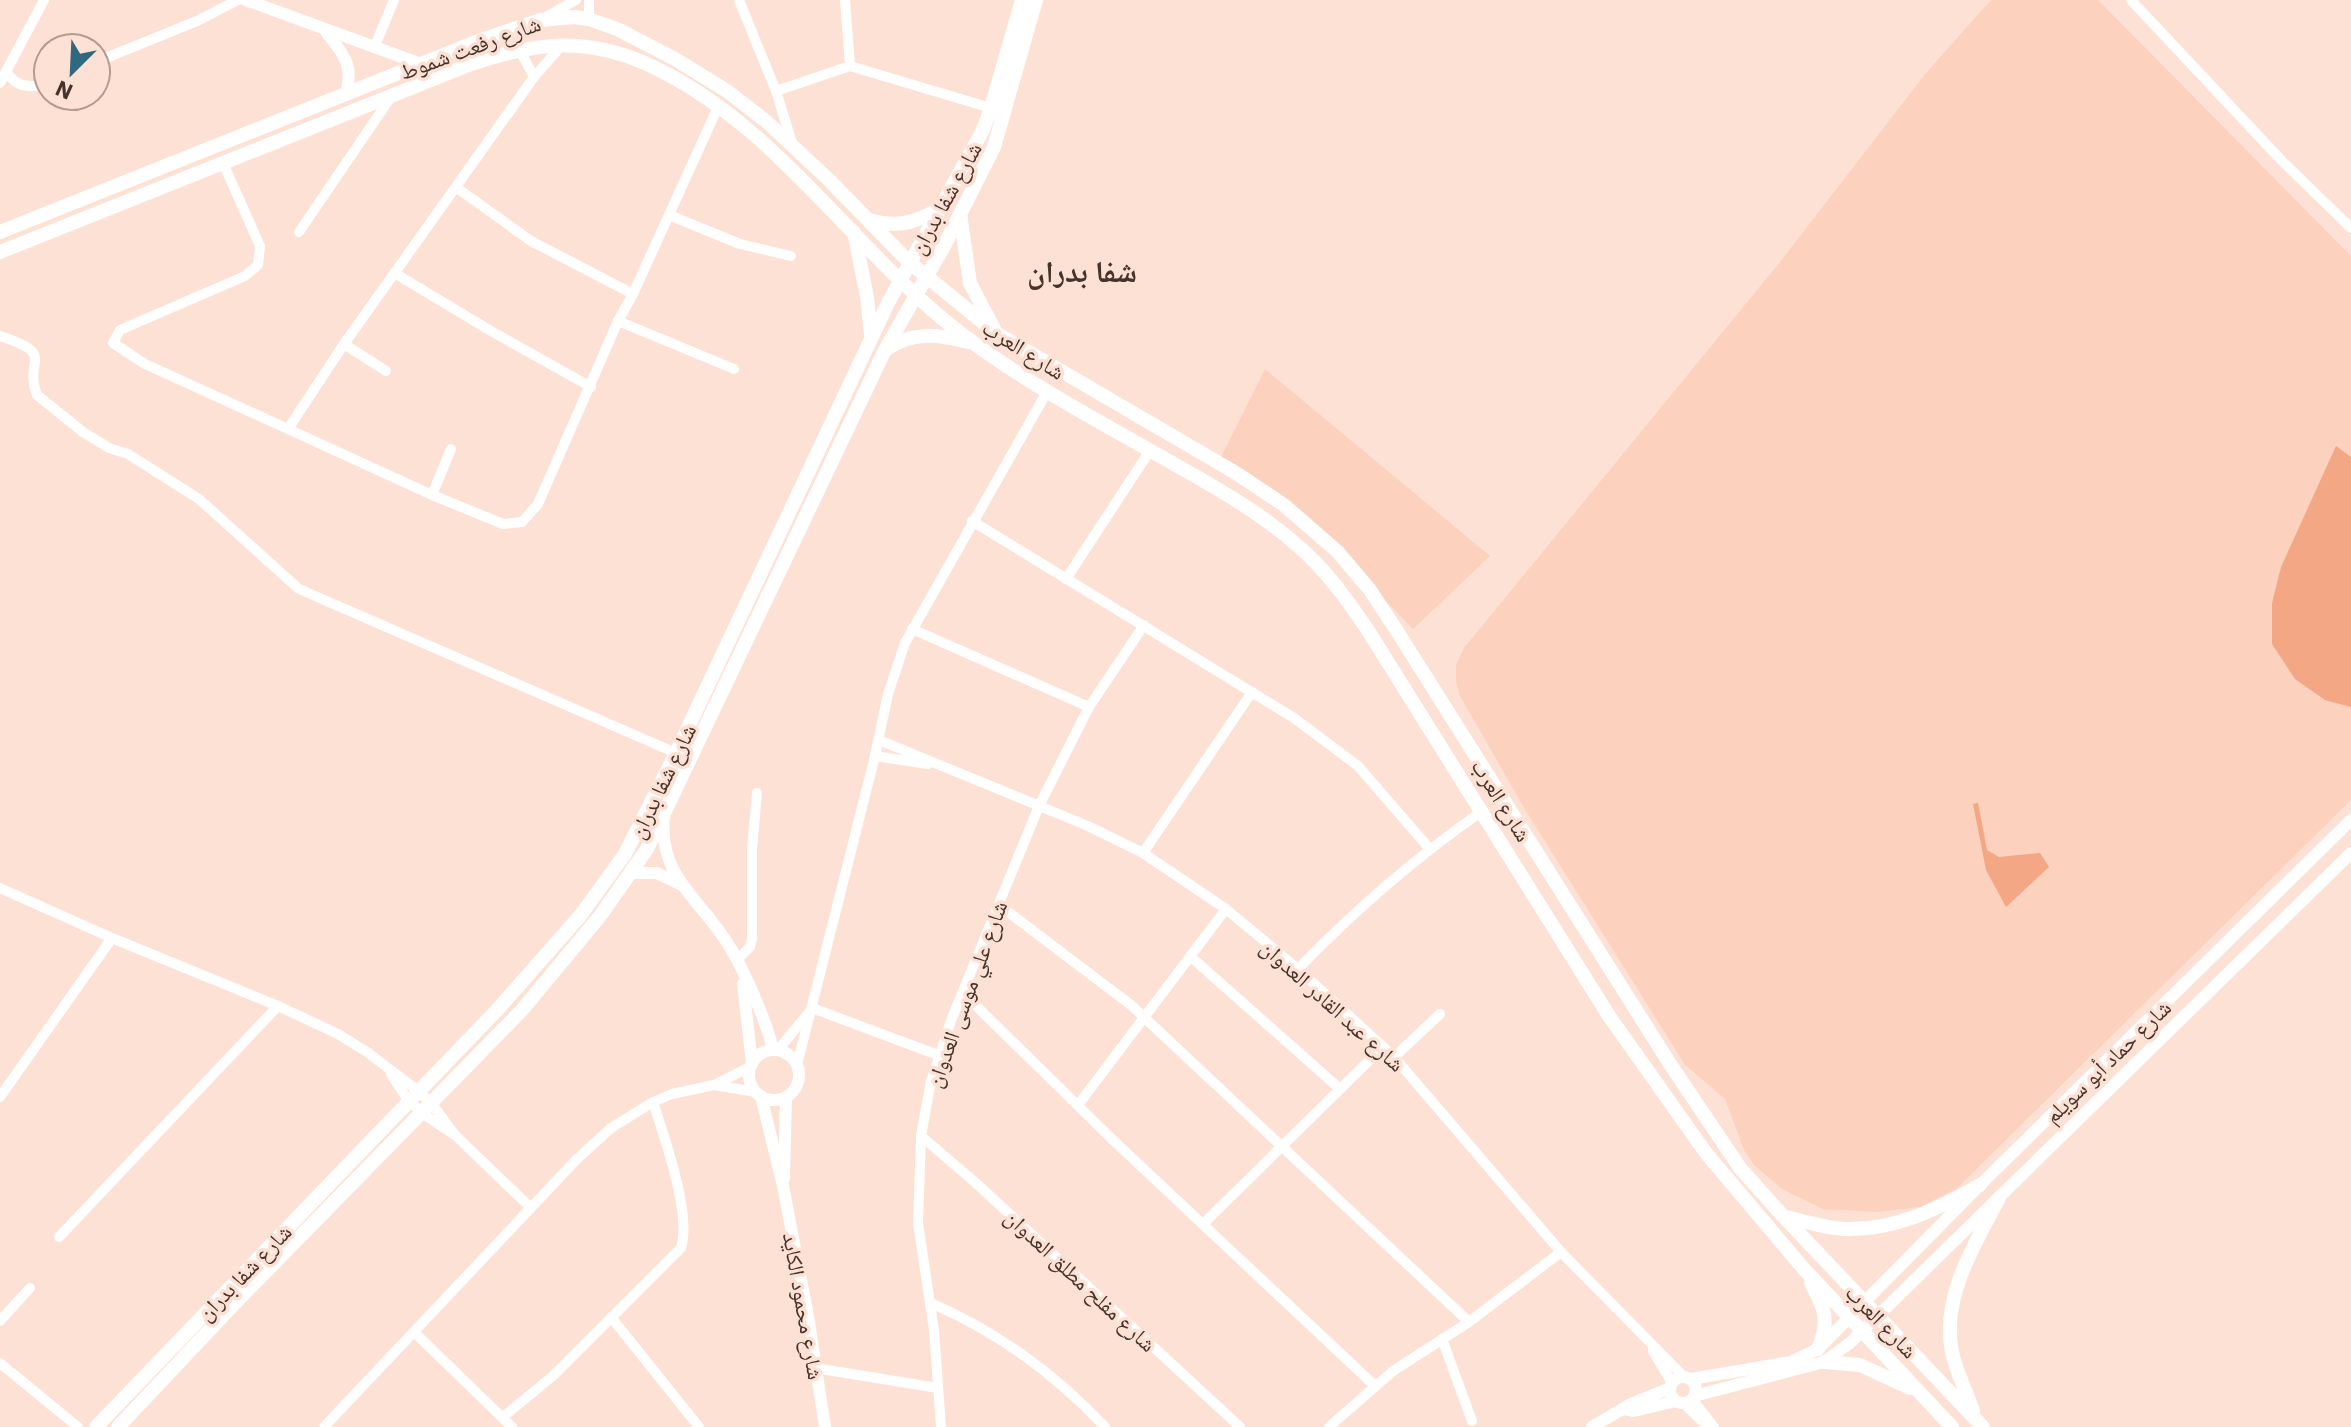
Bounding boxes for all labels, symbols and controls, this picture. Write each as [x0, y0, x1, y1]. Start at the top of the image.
street label: شارع رفعت شموط [396, 8, 544, 86]
north arrow [32, 32, 112, 112]
text: N [50, 74, 77, 107]
street label: شارع شفا بدران [902, 137, 988, 259]
district label: شفا بدران [1027, 251, 1137, 290]
street label: شارع العرب [977, 312, 1071, 386]
street label: شارع شفا بدران [622, 719, 702, 843]
street label: شارع العرب [1465, 753, 1539, 847]
street label: شارع علي موسى العدوان [919, 897, 1017, 1093]
street label: شارع عبد القادر العدوان [1255, 932, 1411, 1078]
street label: شارع حماد أبو سويلم [2037, 993, 2177, 1130]
street label: شارع مفلح مطلق العدوان [999, 1202, 1163, 1358]
street label: شارع شفا بدران [191, 1217, 297, 1327]
street label: شارع محمود الكايد [777, 1230, 831, 1382]
street label: شارع العرب [1840, 1278, 1924, 1364]

